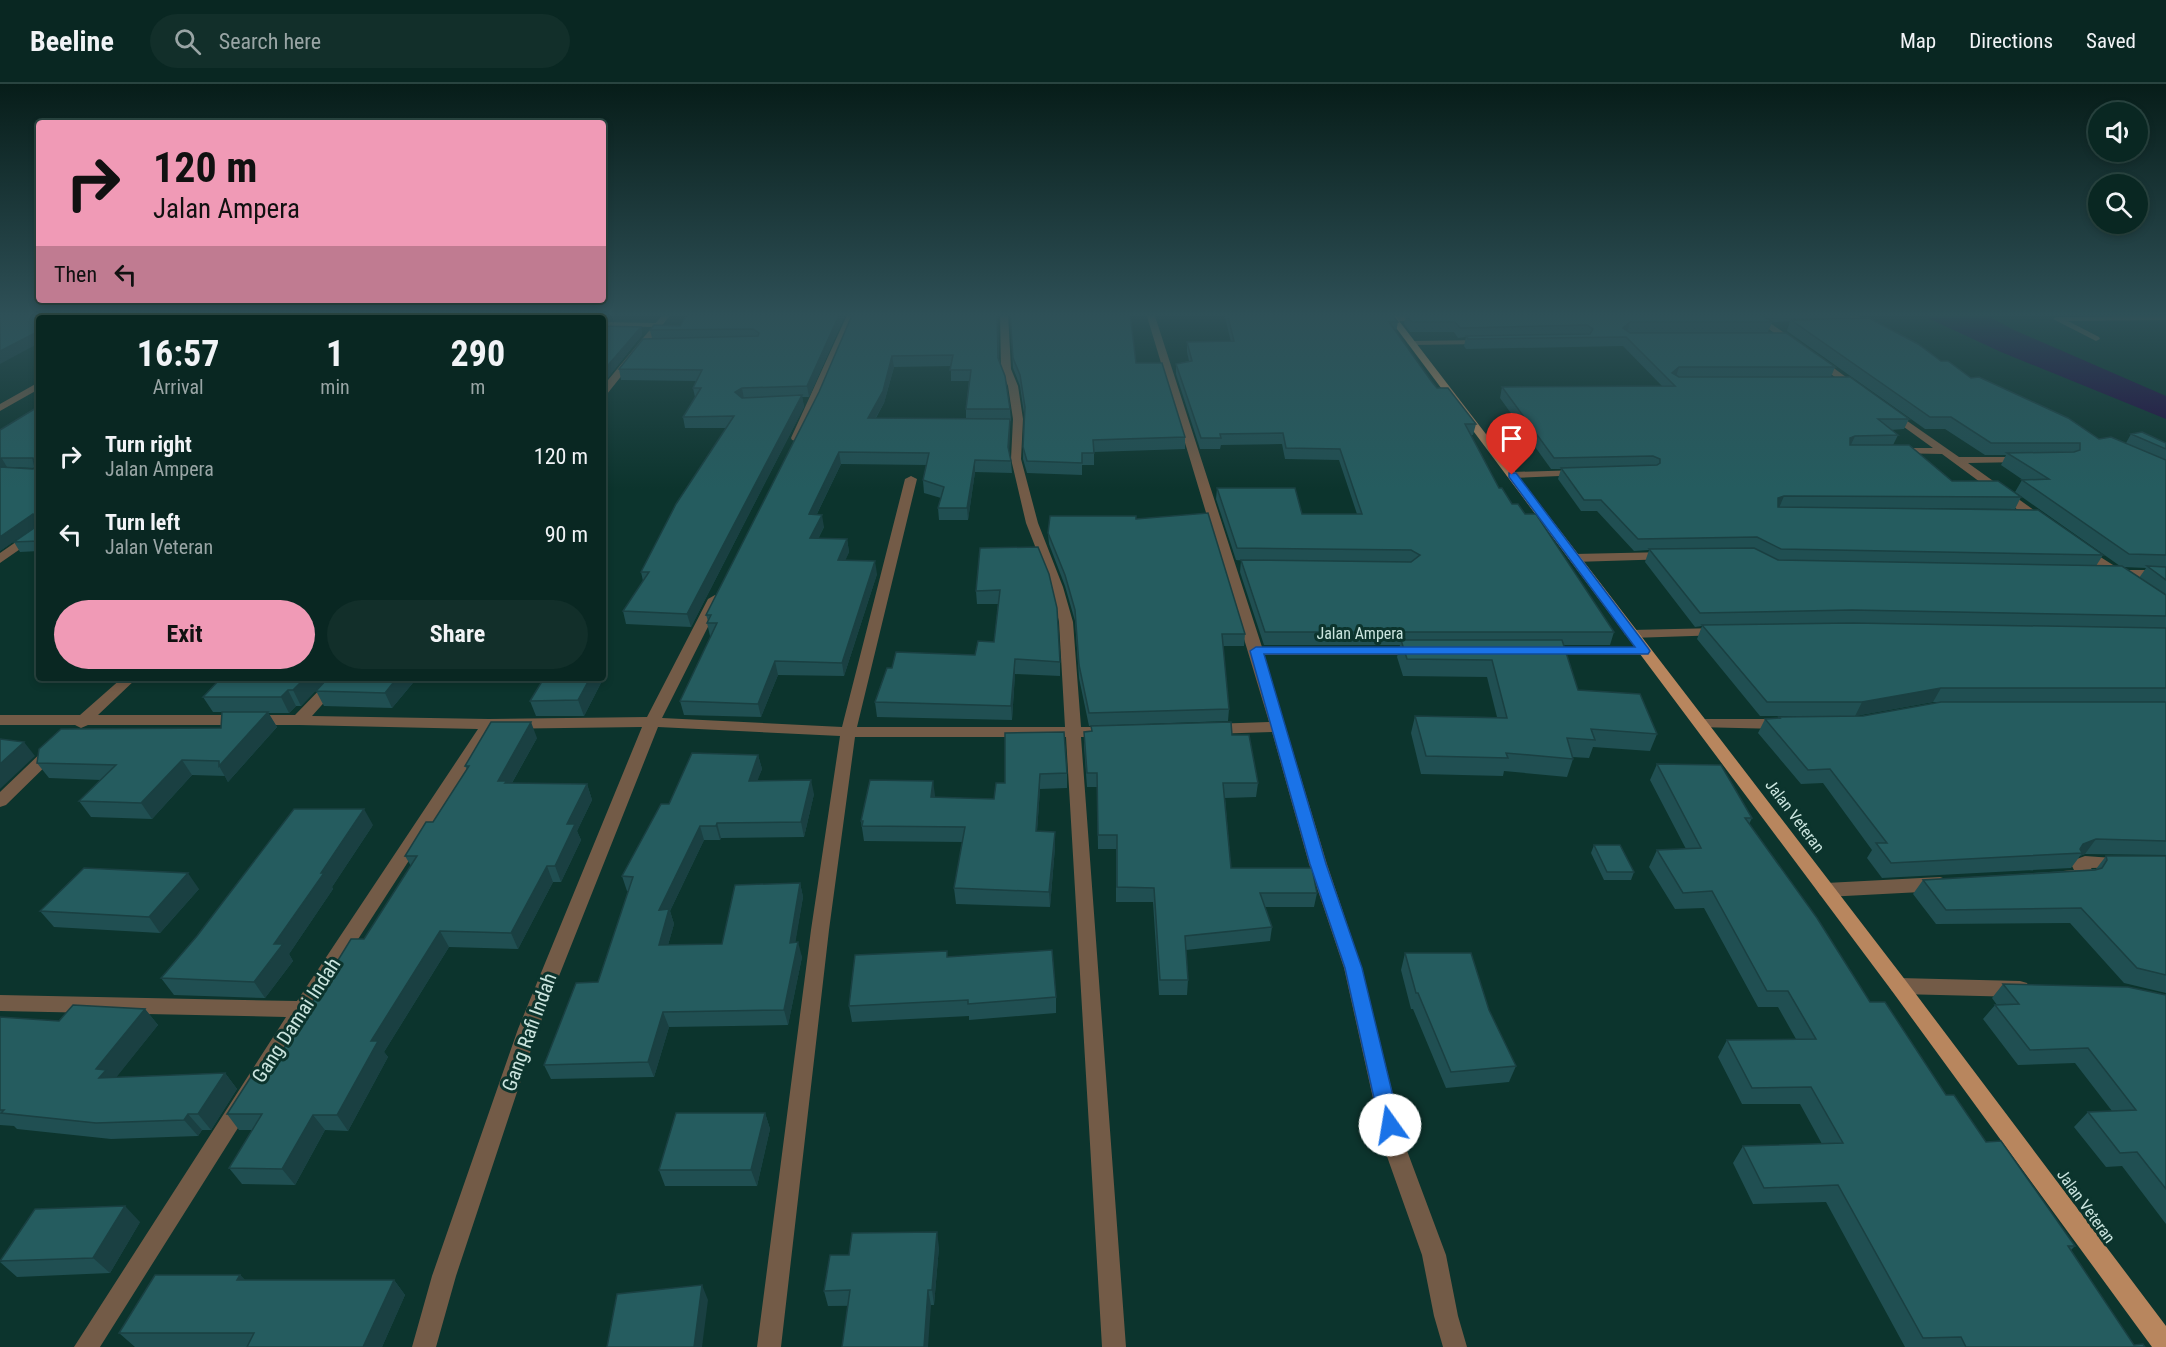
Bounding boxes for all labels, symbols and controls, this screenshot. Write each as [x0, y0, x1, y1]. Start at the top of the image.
search box [150, 14, 570, 68]
text: Beeline [30, 25, 114, 58]
icon: search [171, 25, 204, 58]
text: Search here [219, 29, 321, 54]
text: Map [1900, 29, 1936, 53]
text: Directions [1969, 29, 2053, 53]
text: Saved [2086, 29, 2136, 53]
map controls [2088, 102, 2148, 234]
button: sound [2088, 102, 2148, 162]
text: 120 m [153, 143, 258, 192]
icon: right [54, 144, 132, 222]
button: search [2088, 174, 2148, 234]
text: Jalan Ampera [153, 193, 300, 225]
icon: left [109, 258, 142, 291]
text: Then [54, 262, 97, 287]
text: 16:57 [137, 333, 219, 375]
text: 1 [326, 333, 344, 375]
text: 290 [451, 333, 505, 375]
text: Arrival [153, 375, 204, 399]
text: min [320, 375, 350, 399]
text: m [470, 375, 485, 399]
pin [1486, 413, 1537, 475]
icon: arrive [1495, 422, 1528, 455]
text: Turn right [105, 432, 192, 457]
icon: right [54, 440, 87, 473]
text: 120 m [534, 444, 588, 469]
text: Jalan Ampera [105, 457, 214, 481]
text: Turn left [105, 510, 180, 535]
icon: left [54, 518, 87, 551]
text: 90 m [545, 522, 588, 547]
text: Jalan Veteran [105, 535, 213, 559]
button: Exit [54, 600, 315, 669]
button: Share [327, 600, 588, 669]
street label: Jalan Ampera [1316, 624, 1404, 643]
street label: Jalan Veteran [1761, 776, 1829, 856]
street label: Gang Damai Indah [247, 953, 345, 1087]
street label: Gang Rafi Indah [497, 970, 561, 1094]
position arrow [1358, 1093, 1422, 1157]
street label: Jalan Veteran [2053, 1165, 2119, 1247]

